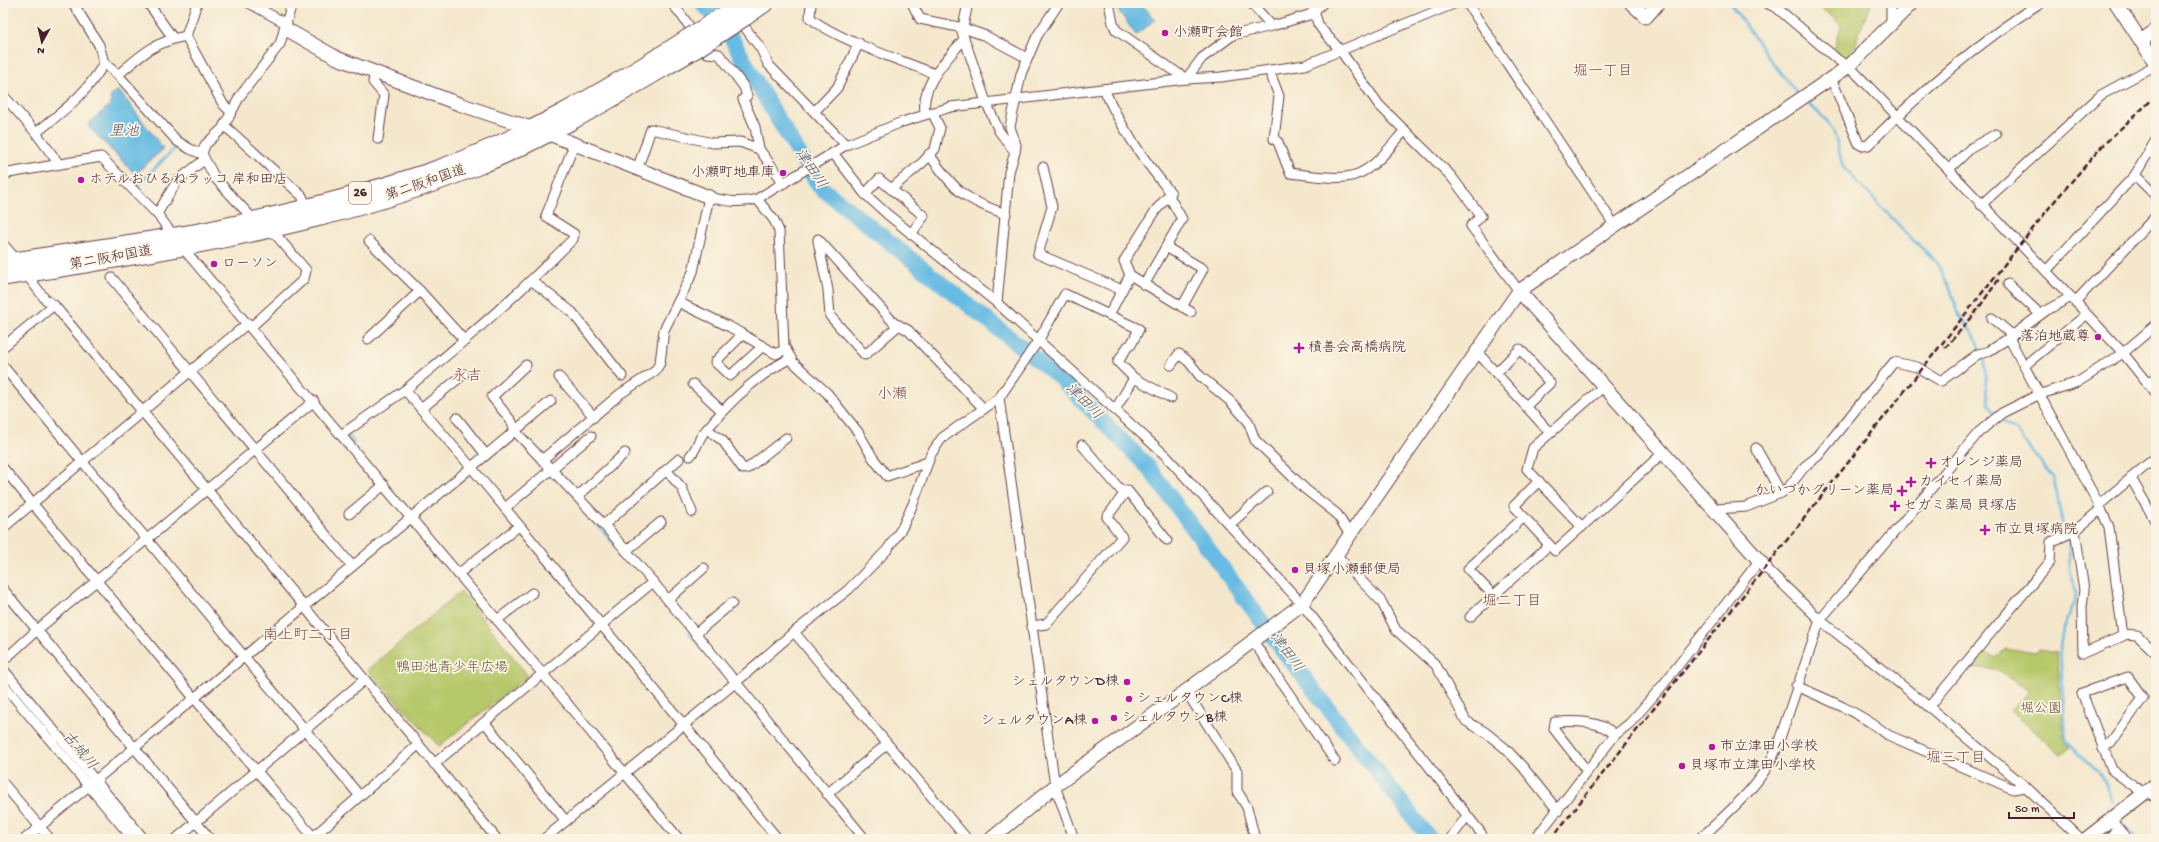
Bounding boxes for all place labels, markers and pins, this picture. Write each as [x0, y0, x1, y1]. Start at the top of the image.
place label: 小瀬町会館 [1173, 25, 1243, 42]
marker: 小瀬町会館 [1160, 28, 1170, 38]
place label: 小瀬町地車庫 [691, 165, 775, 182]
marker: 小瀬町地車庫 [778, 168, 788, 178]
place label: ホテルおひるねラッコ 岸和田店 [89, 172, 288, 189]
marker: ホテルおひるねラッコ 岸和田店 [76, 175, 86, 185]
place label: ローソン [222, 256, 278, 273]
marker: ローソン [209, 259, 219, 269]
place label: 落泊地蔵尊 [2020, 329, 2090, 346]
marker: 落泊地蔵尊 [2093, 332, 2103, 342]
place label: 積善会高橋病院 [1308, 340, 1406, 357]
marker: 積善会高橋病院 [1293, 342, 1305, 354]
place label: オレンジ薬局 [1939, 455, 2023, 472]
marker: オレンジ薬局 [1926, 458, 1936, 468]
place label: カイセイ薬局 [1919, 474, 2003, 491]
marker: カイセイ薬局 [1906, 477, 1916, 487]
place label: かいづかグリーン薬局 [1755, 483, 1894, 500]
marker: かいづかグリーン薬局 [1897, 486, 1907, 496]
place label: セガミ薬局 貝塚店 [1903, 498, 2018, 515]
marker: セガミ薬局 貝塚店 [1890, 501, 1900, 511]
place label: 市立貝塚病院 [1994, 522, 2078, 539]
marker: 市立貝塚病院 [1979, 524, 1991, 536]
place label: 貝塚小瀬郵便局 [1303, 562, 1401, 579]
marker: 貝塚小瀬郵便局 [1290, 565, 1300, 575]
place label: シェルタウンD棟 [1012, 674, 1120, 691]
marker: シェルタウンD棟 [1122, 677, 1132, 687]
place label: シェルタウンC棟 [1137, 691, 1244, 708]
marker: シェルタウンC棟 [1124, 694, 1134, 704]
place label: シェルタウンB棟 [1122, 710, 1228, 727]
place label: シェルタウンA棟 [981, 713, 1088, 730]
marker: シェルタウンB棟 [1109, 713, 1119, 723]
marker: シェルタウンA棟 [1090, 716, 1100, 726]
place label: 市立津田小学校 [1720, 739, 1818, 756]
marker: 市立津田小学校 [1707, 742, 1717, 752]
place label: 貝塚市立津田小学校 [1690, 758, 1816, 775]
marker: 貝塚市立津田小学校 [1677, 761, 1687, 771]

